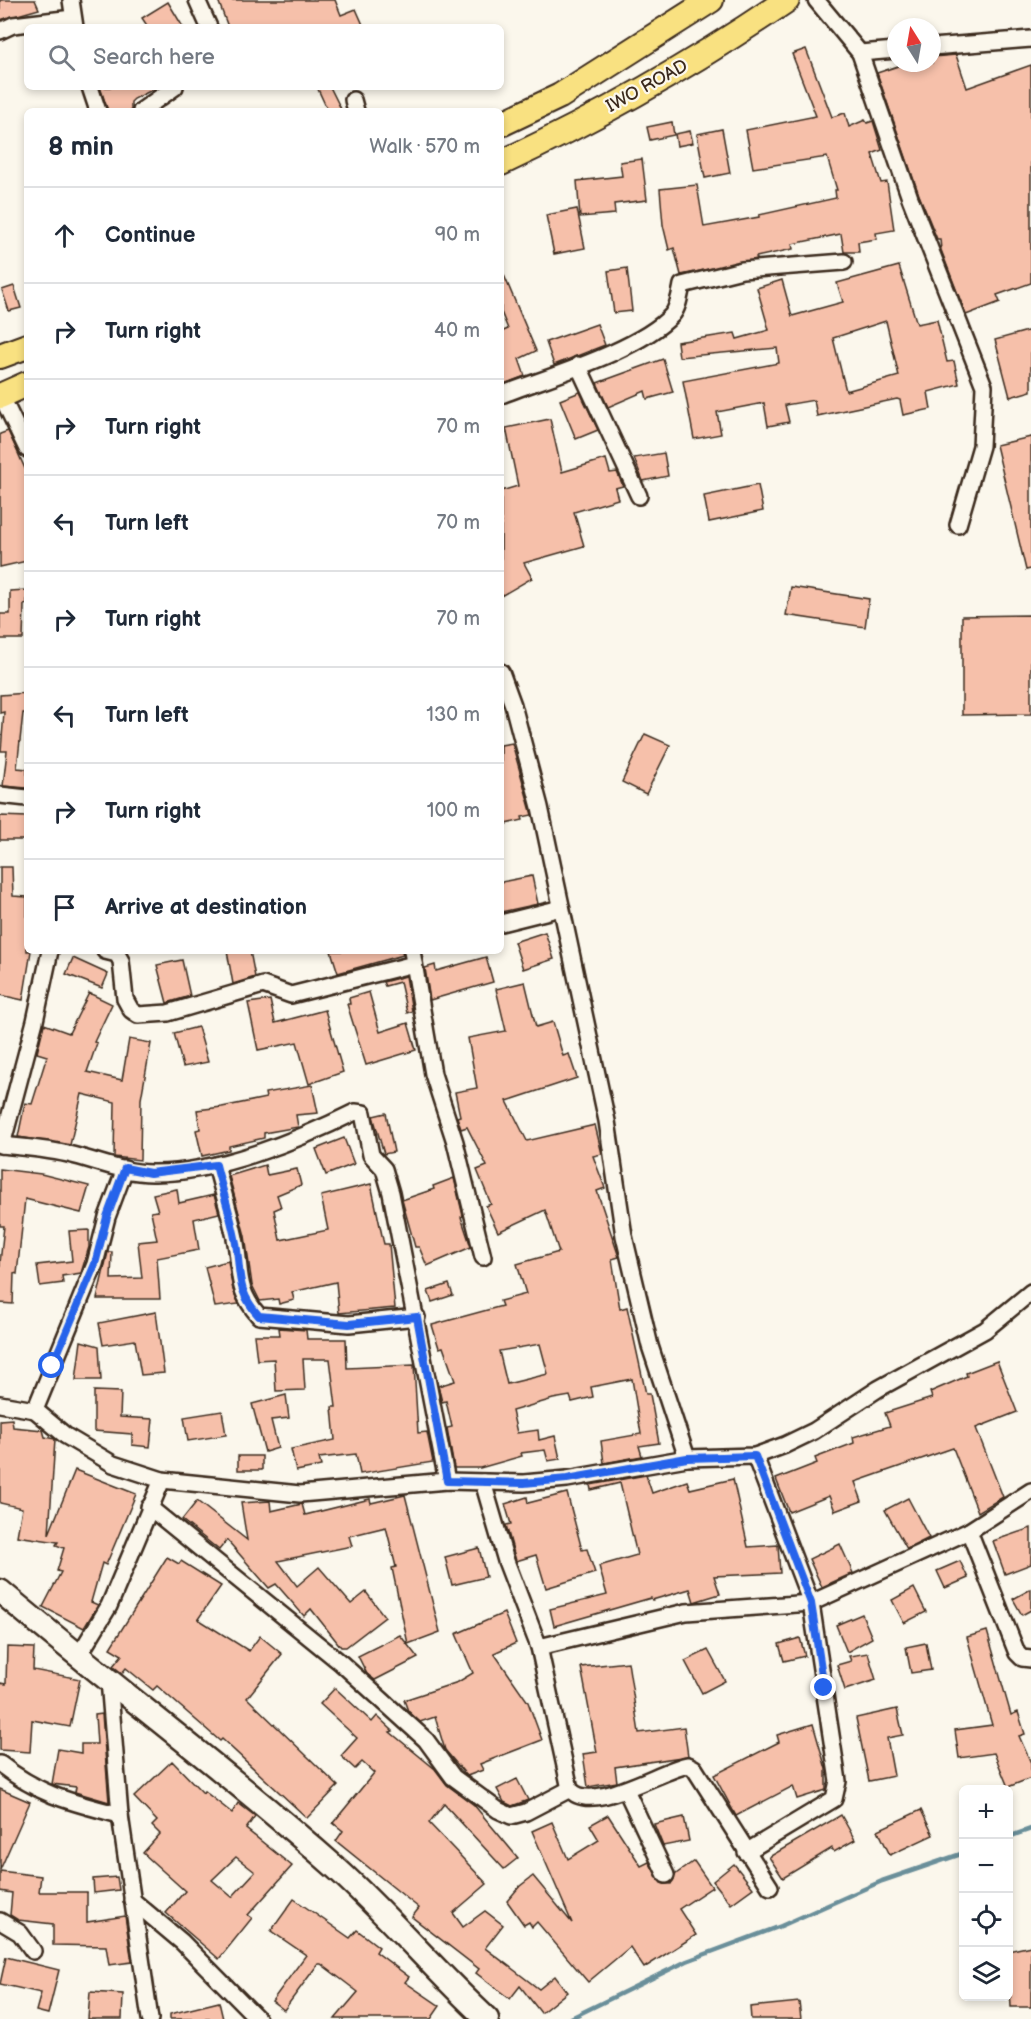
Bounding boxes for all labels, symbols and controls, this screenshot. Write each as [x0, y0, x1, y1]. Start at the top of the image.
north arrow [887, 18, 941, 72]
search box [24, 24, 504, 90]
icon: search [45, 41, 78, 74]
text: Search here [93, 44, 215, 71]
street label: IWO ROAD [603, 55, 691, 117]
text: 8 min [48, 132, 114, 163]
text: Walk · 570 m [369, 135, 480, 159]
icon: ahead [48, 219, 81, 252]
text: Continue [105, 222, 195, 249]
text: 90 m [435, 223, 480, 247]
icon: right [48, 315, 81, 348]
text: Turn right [105, 318, 201, 345]
text: 40 m [434, 319, 480, 343]
icon: right [48, 411, 81, 444]
text: Turn right [105, 414, 201, 441]
text: 70 m [436, 415, 480, 439]
icon: left [48, 507, 81, 540]
text: Turn left [105, 510, 189, 537]
text: 70 m [436, 511, 480, 535]
icon: right [48, 603, 81, 636]
text: Turn right [105, 606, 201, 633]
text: 70 m [436, 607, 480, 631]
icon: left [48, 699, 81, 732]
text: Turn left [105, 702, 189, 729]
text: 130 m [426, 703, 480, 727]
icon: right [48, 795, 81, 828]
text: Turn right [105, 798, 201, 825]
text: 100 m [427, 799, 480, 823]
icon: arrive [48, 891, 81, 924]
text: Arrive at destination [105, 894, 307, 921]
route start [38, 1352, 64, 1378]
route end [810, 1674, 836, 1700]
map controls [959, 1785, 1013, 2001]
button: + [959, 1785, 1013, 1839]
button: − [959, 1839, 1013, 1893]
button: locate [959, 1893, 1013, 1947]
button: layers [959, 1947, 1013, 2001]

